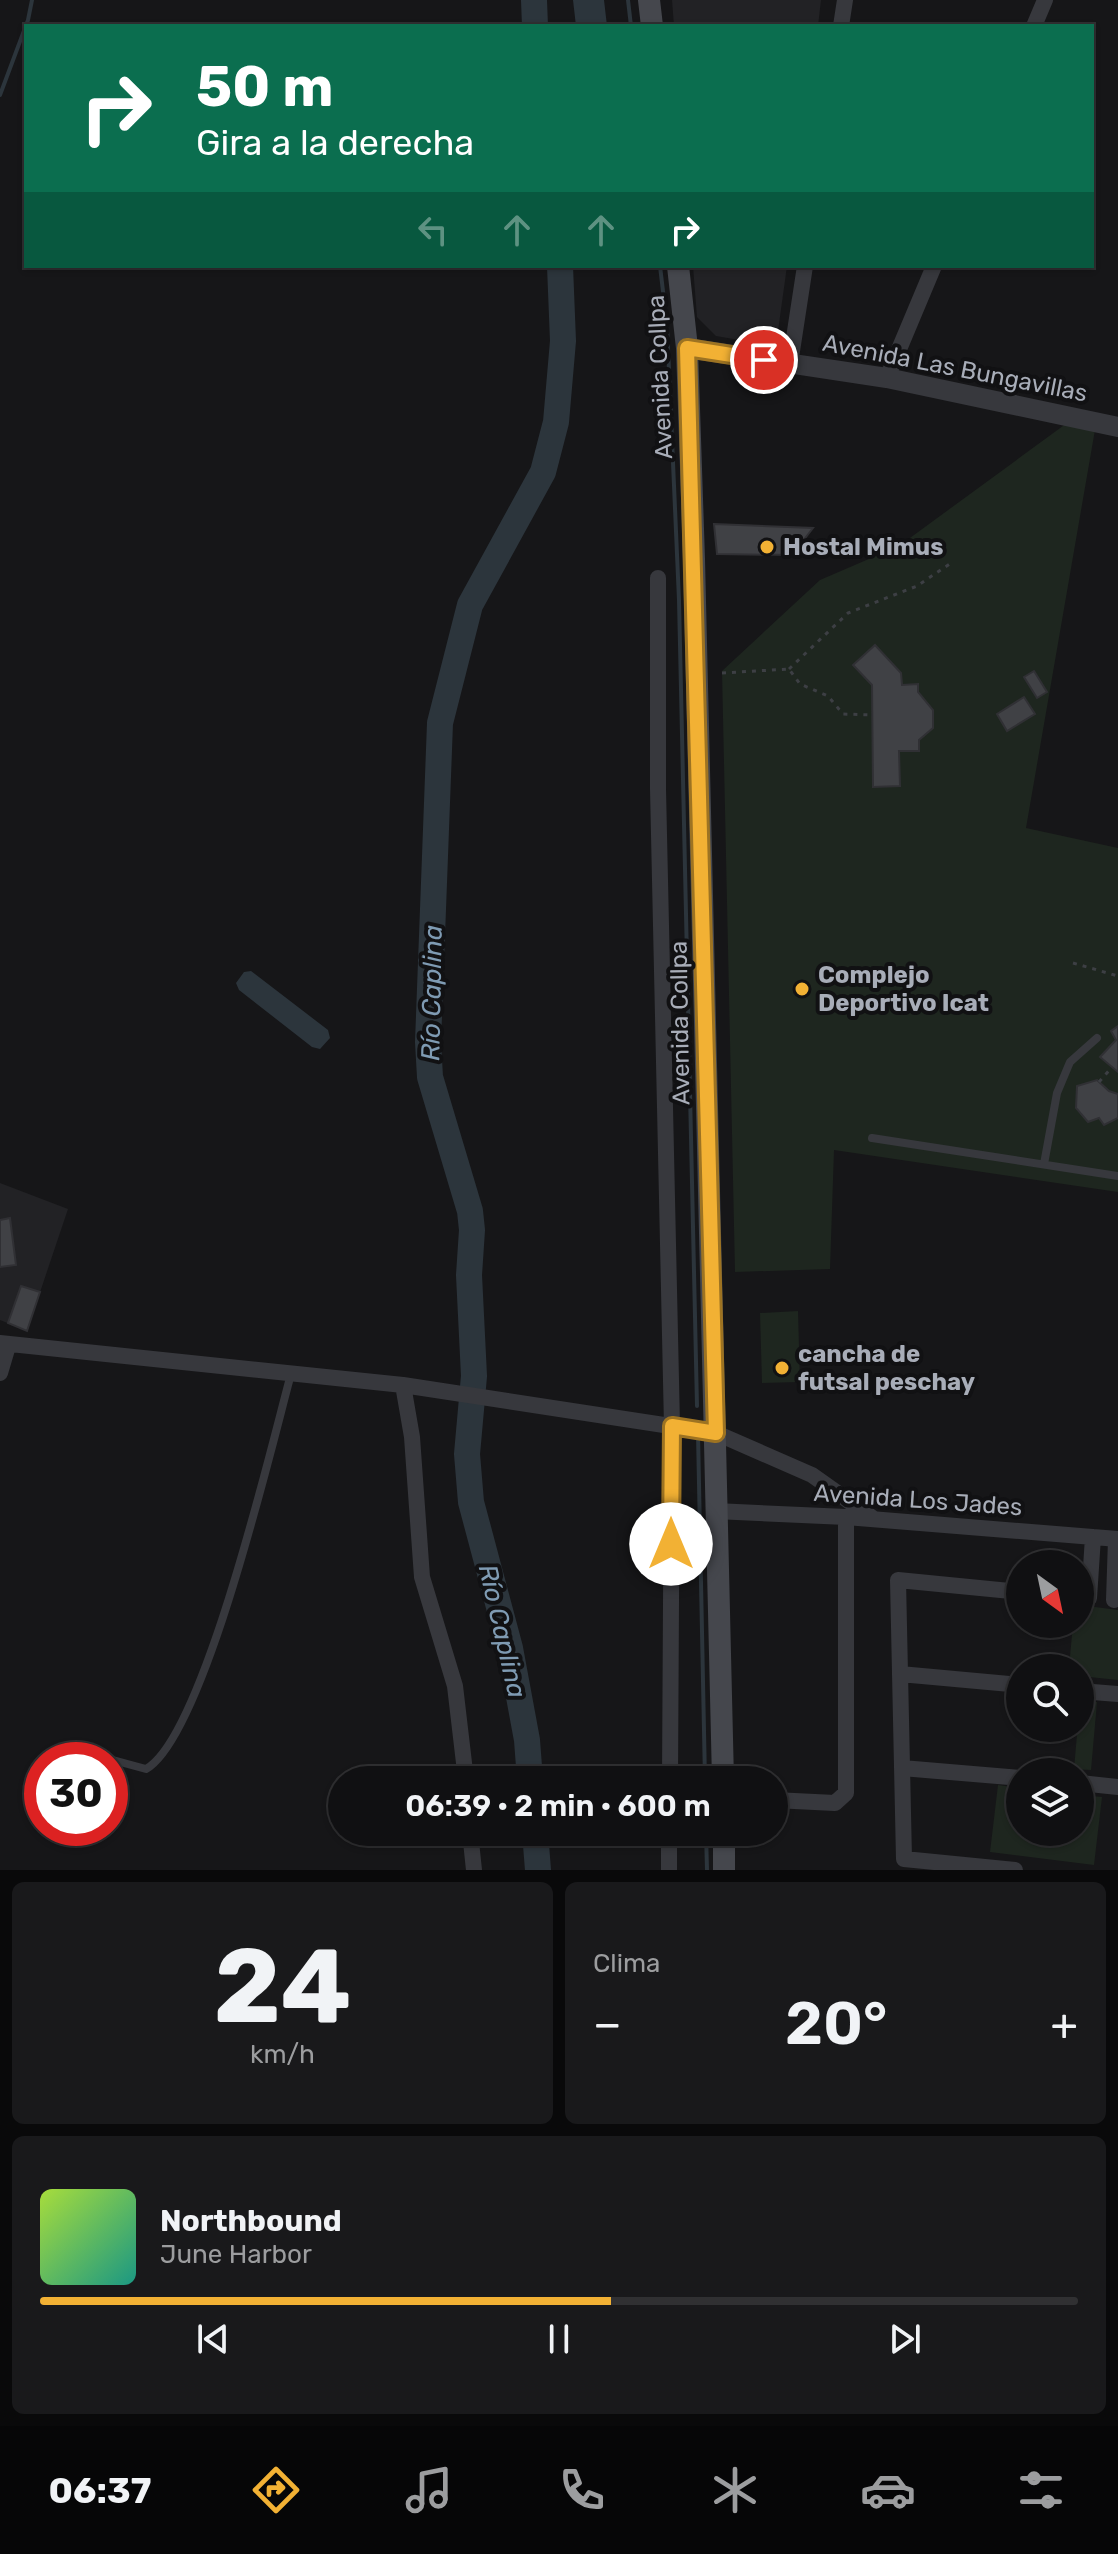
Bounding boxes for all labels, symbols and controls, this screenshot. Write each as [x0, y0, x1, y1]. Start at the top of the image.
text: 50 m [196, 54, 333, 120]
icon: right [64, 56, 168, 160]
text: Gira a la derecha [196, 121, 474, 164]
icon: left [411, 208, 455, 252]
icon: ahead [495, 208, 539, 252]
icon: ahead [579, 208, 623, 252]
icon: right [663, 208, 707, 252]
street label: Avenida Collpa [642, 294, 678, 460]
pin [730, 326, 798, 394]
street label: Avenida Las Bungavillas [820, 329, 1090, 407]
icon: arrive [742, 338, 786, 382]
place label: Hostal Mimus [783, 533, 943, 561]
marker: Hostal Mimus [758, 538, 776, 556]
water label: Río Caplina [415, 925, 449, 1061]
street label: Avenida Collpa [665, 941, 695, 1105]
place label: Complejo Deportivo Icat [818, 961, 989, 1017]
marker: Complejo Deportivo Icat [793, 980, 811, 998]
place label: cancha de futsal peschay [798, 1340, 975, 1396]
marker: cancha de futsal peschay [773, 1359, 791, 1377]
street label: Avenida Los Jades [813, 1479, 1023, 1521]
position arrow [629, 1502, 713, 1586]
north arrow [1006, 1550, 1094, 1638]
map controls [1006, 1550, 1094, 1846]
water label: Río Caplina [472, 1561, 532, 1701]
button: search [1006, 1654, 1094, 1742]
speed limit sign: 30 [24, 1742, 128, 1846]
button: layers [1006, 1758, 1094, 1846]
text: 06:39 · 2 min · 600 m [405, 1788, 711, 1824]
text: 24 [213, 1925, 352, 2048]
text: Clima [593, 1948, 660, 1979]
text: 20° [785, 1988, 887, 2059]
text: − [593, 1998, 622, 2050]
text: + [1051, 1998, 1078, 2050]
text: km/h [250, 2039, 315, 2070]
text: Northbound [160, 2203, 342, 2239]
text: June Harbor [160, 2239, 312, 2270]
icon: previous [191, 2317, 235, 2361]
icon: pause [537, 2317, 581, 2361]
icon: next [883, 2317, 927, 2361]
icon: directions [248, 2462, 304, 2518]
icon: music [401, 2462, 457, 2518]
icon: phone [554, 2462, 610, 2518]
icon: climate [707, 2462, 763, 2518]
icon: car [860, 2462, 916, 2518]
icon: filters [1013, 2462, 1069, 2518]
text: 06:37 [49, 2469, 151, 2512]

